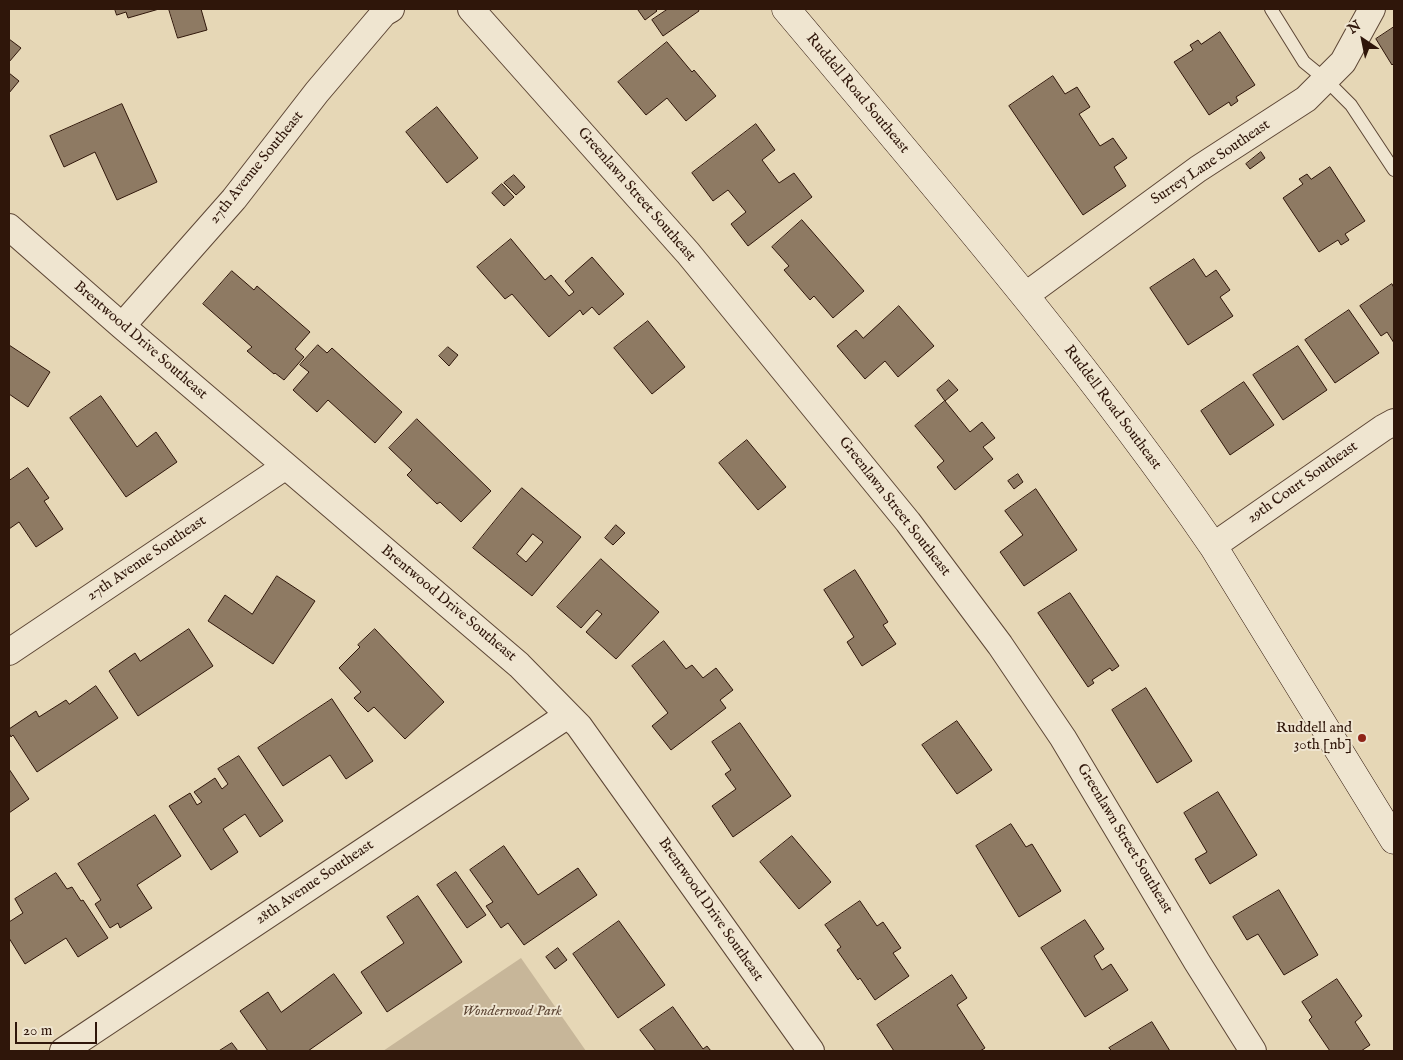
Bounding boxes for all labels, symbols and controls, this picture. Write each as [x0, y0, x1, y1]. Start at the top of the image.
north arrow [1338, 15, 1388, 65]
text: N [1345, 17, 1365, 38]
street label: Ruddell Road Southeast [802, 30, 912, 158]
street label: 27th Avenue Southeast [206, 108, 308, 228]
street label: Surrey Lane Southeast [1148, 116, 1274, 210]
street label: Greenlawn Street Southeast [573, 124, 699, 266]
street label: Brentwood Drive Southeast [69, 278, 211, 404]
street label: Ruddell Road Southeast [1059, 342, 1165, 474]
street label: Greenlawn Street Southeast [834, 434, 954, 580]
street label: 29th Court Southeast [1244, 438, 1362, 528]
street label: 27th Avenue Southeast [84, 512, 210, 606]
street label: Brentwood Drive Southeast [377, 542, 519, 666]
place label: Ruddell and 30th [nb] [1276, 720, 1352, 755]
marker: Ruddell and 30th [nb] [1356, 732, 1368, 744]
street label: Greenlawn Street Southeast [1072, 761, 1176, 917]
street label: Brentwood Drive Southeast [654, 835, 766, 985]
street label: 28th Avenue Southeast [252, 837, 378, 929]
park label: Wonderwood Park [462, 1003, 562, 1021]
scale bar [18, 1012, 100, 1044]
text: 20 m [23, 1021, 52, 1040]

